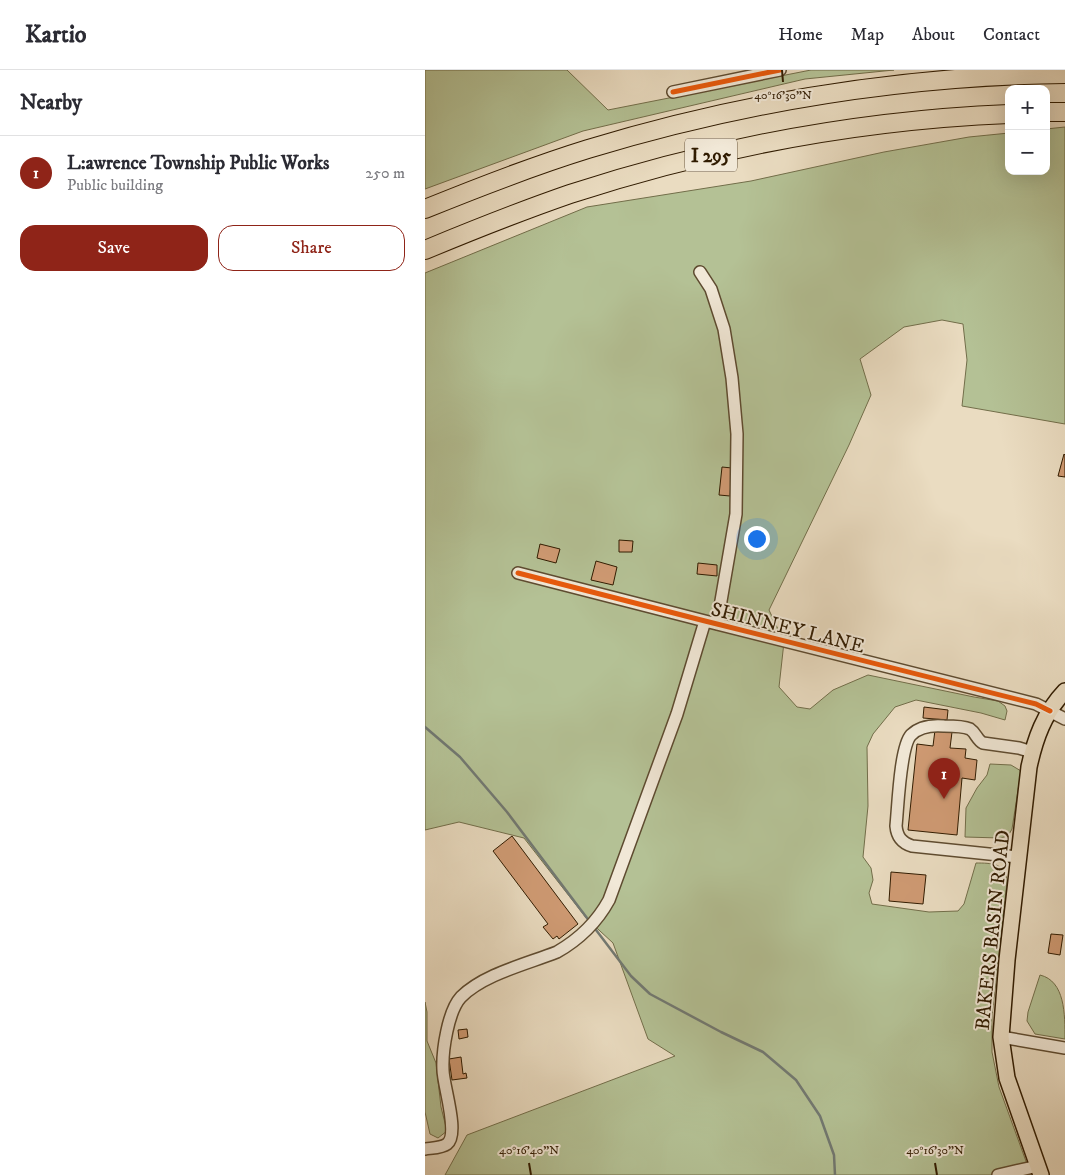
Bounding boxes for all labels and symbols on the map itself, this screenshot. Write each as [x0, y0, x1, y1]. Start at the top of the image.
text: 40°16'30"N [754, 88, 812, 103]
road number: I 295 [685, 138, 737, 172]
your location [744, 526, 770, 552]
street label: SHINNEY LANE [708, 597, 867, 660]
pin: 1 [928, 758, 960, 799]
street label: BAKERS BASIN ROAD [971, 829, 1016, 1032]
text: 40°16'40"N [499, 1143, 559, 1158]
text: 40°16'30"N [906, 1143, 964, 1158]

